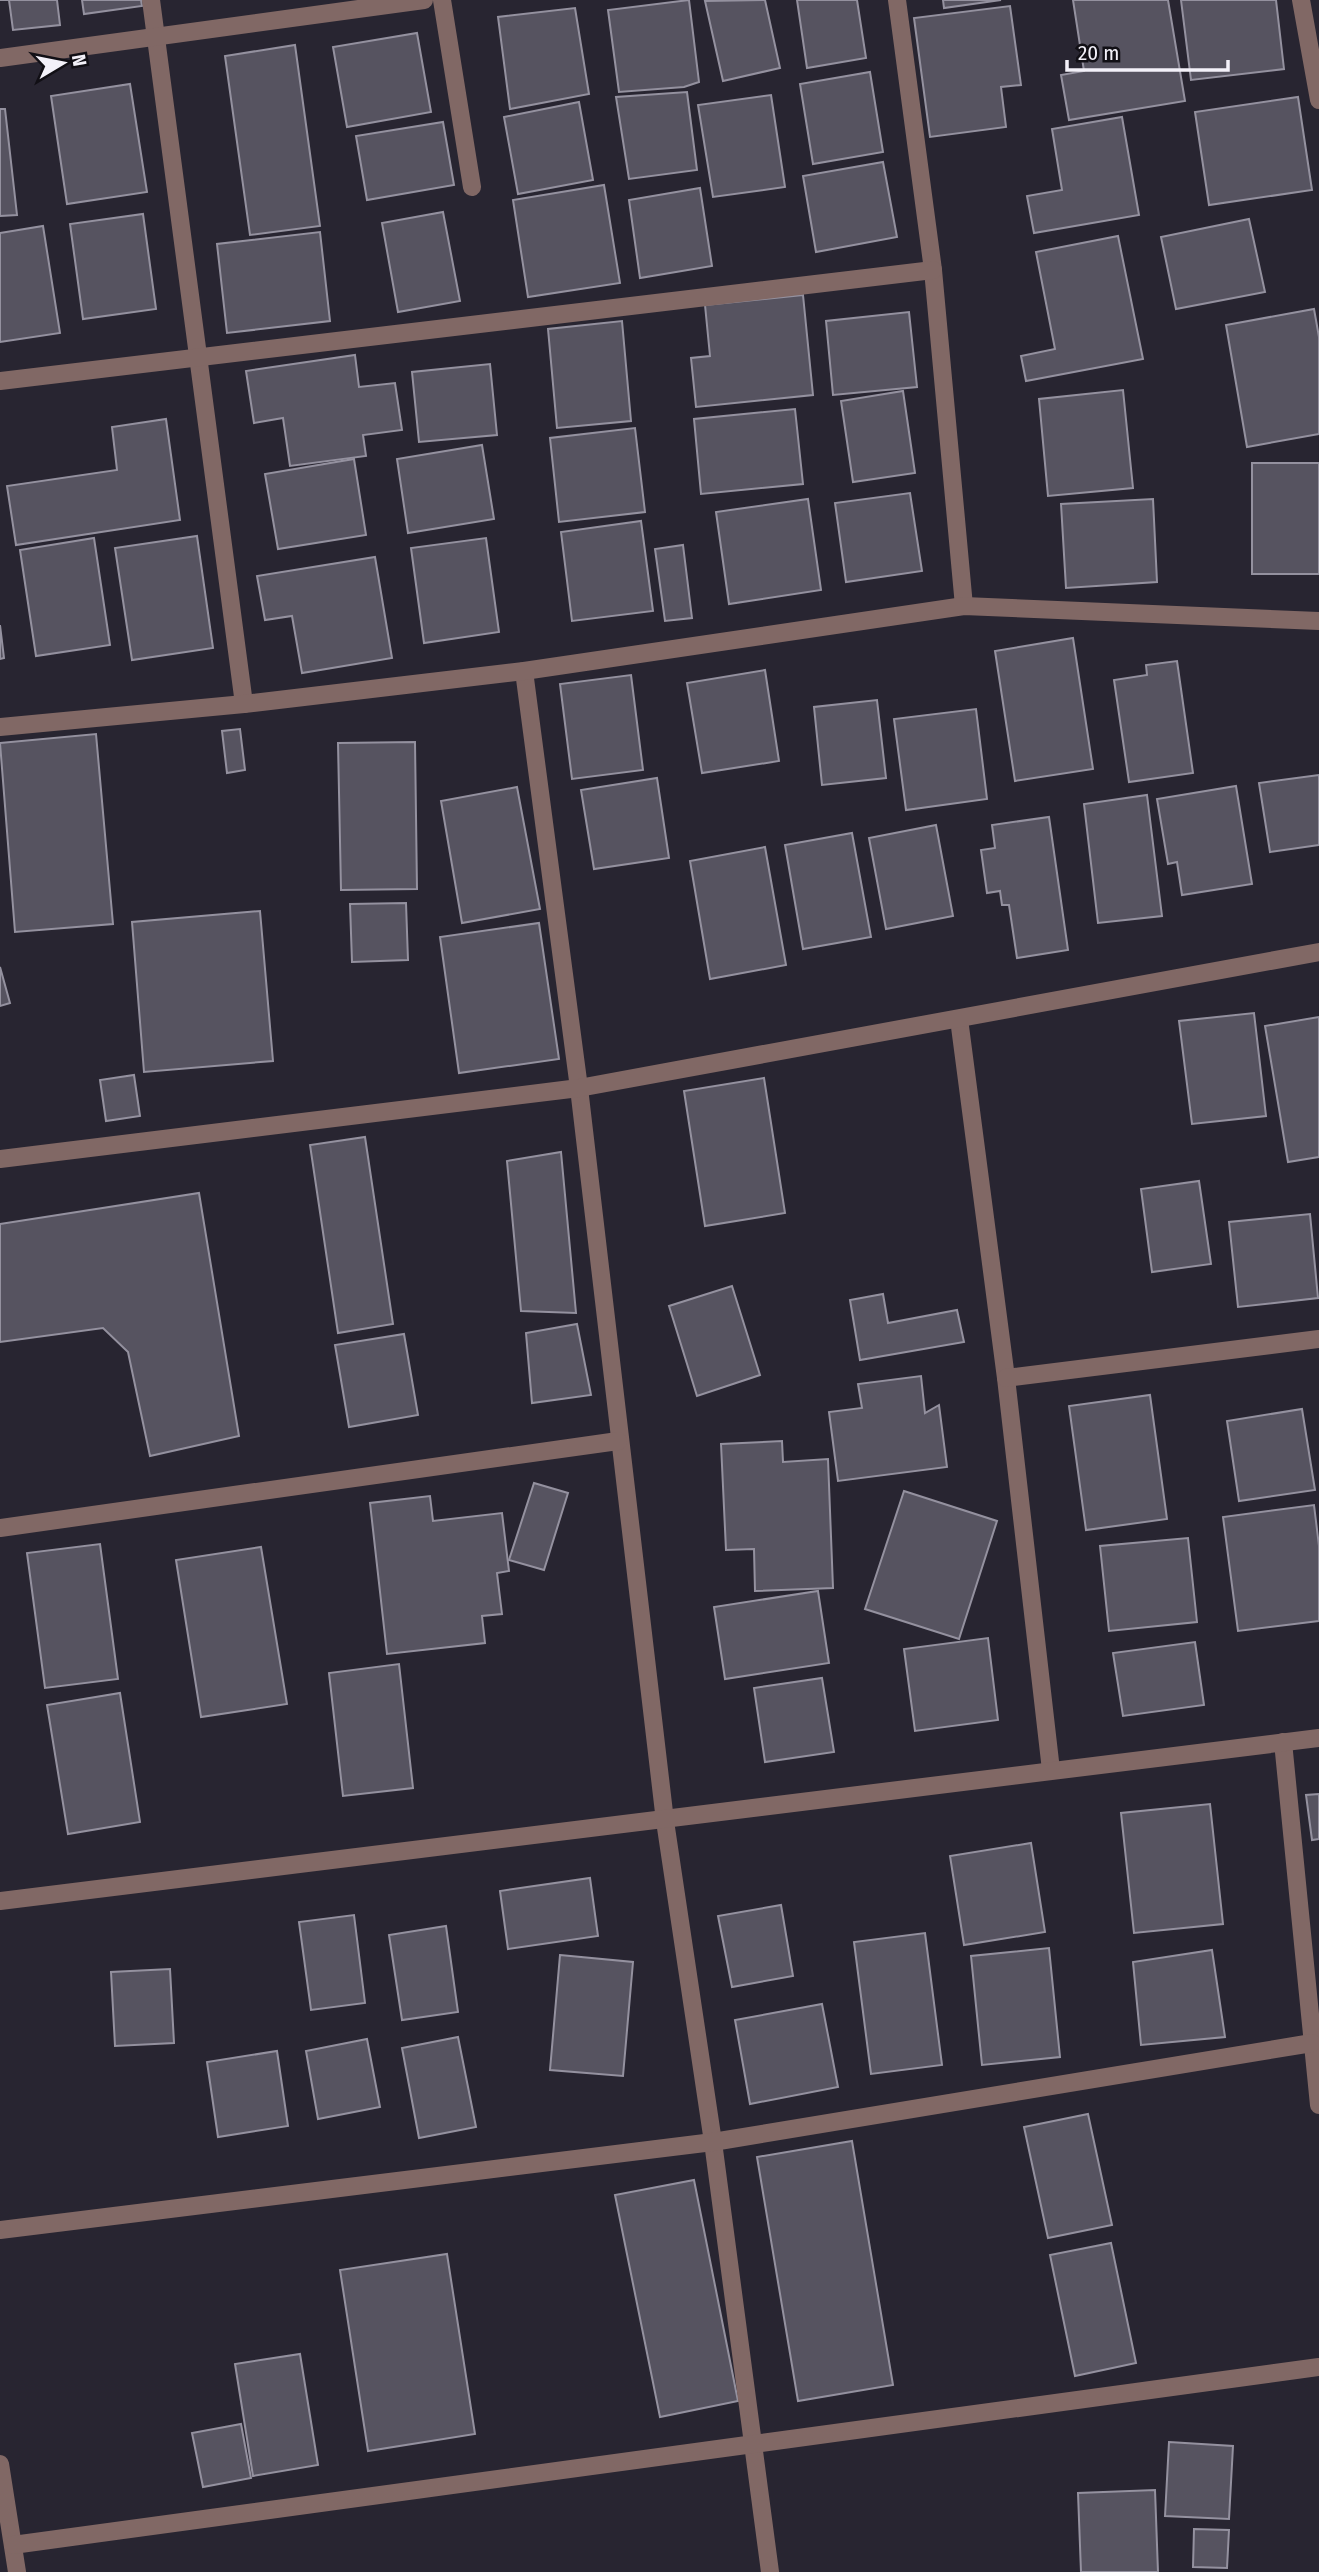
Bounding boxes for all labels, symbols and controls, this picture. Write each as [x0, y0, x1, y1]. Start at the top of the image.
north arrow [28, 28, 98, 98]
scale bar [1067, 28, 1228, 72]
text: 20 m [1078, 40, 1119, 66]
text: N [67, 53, 92, 68]

